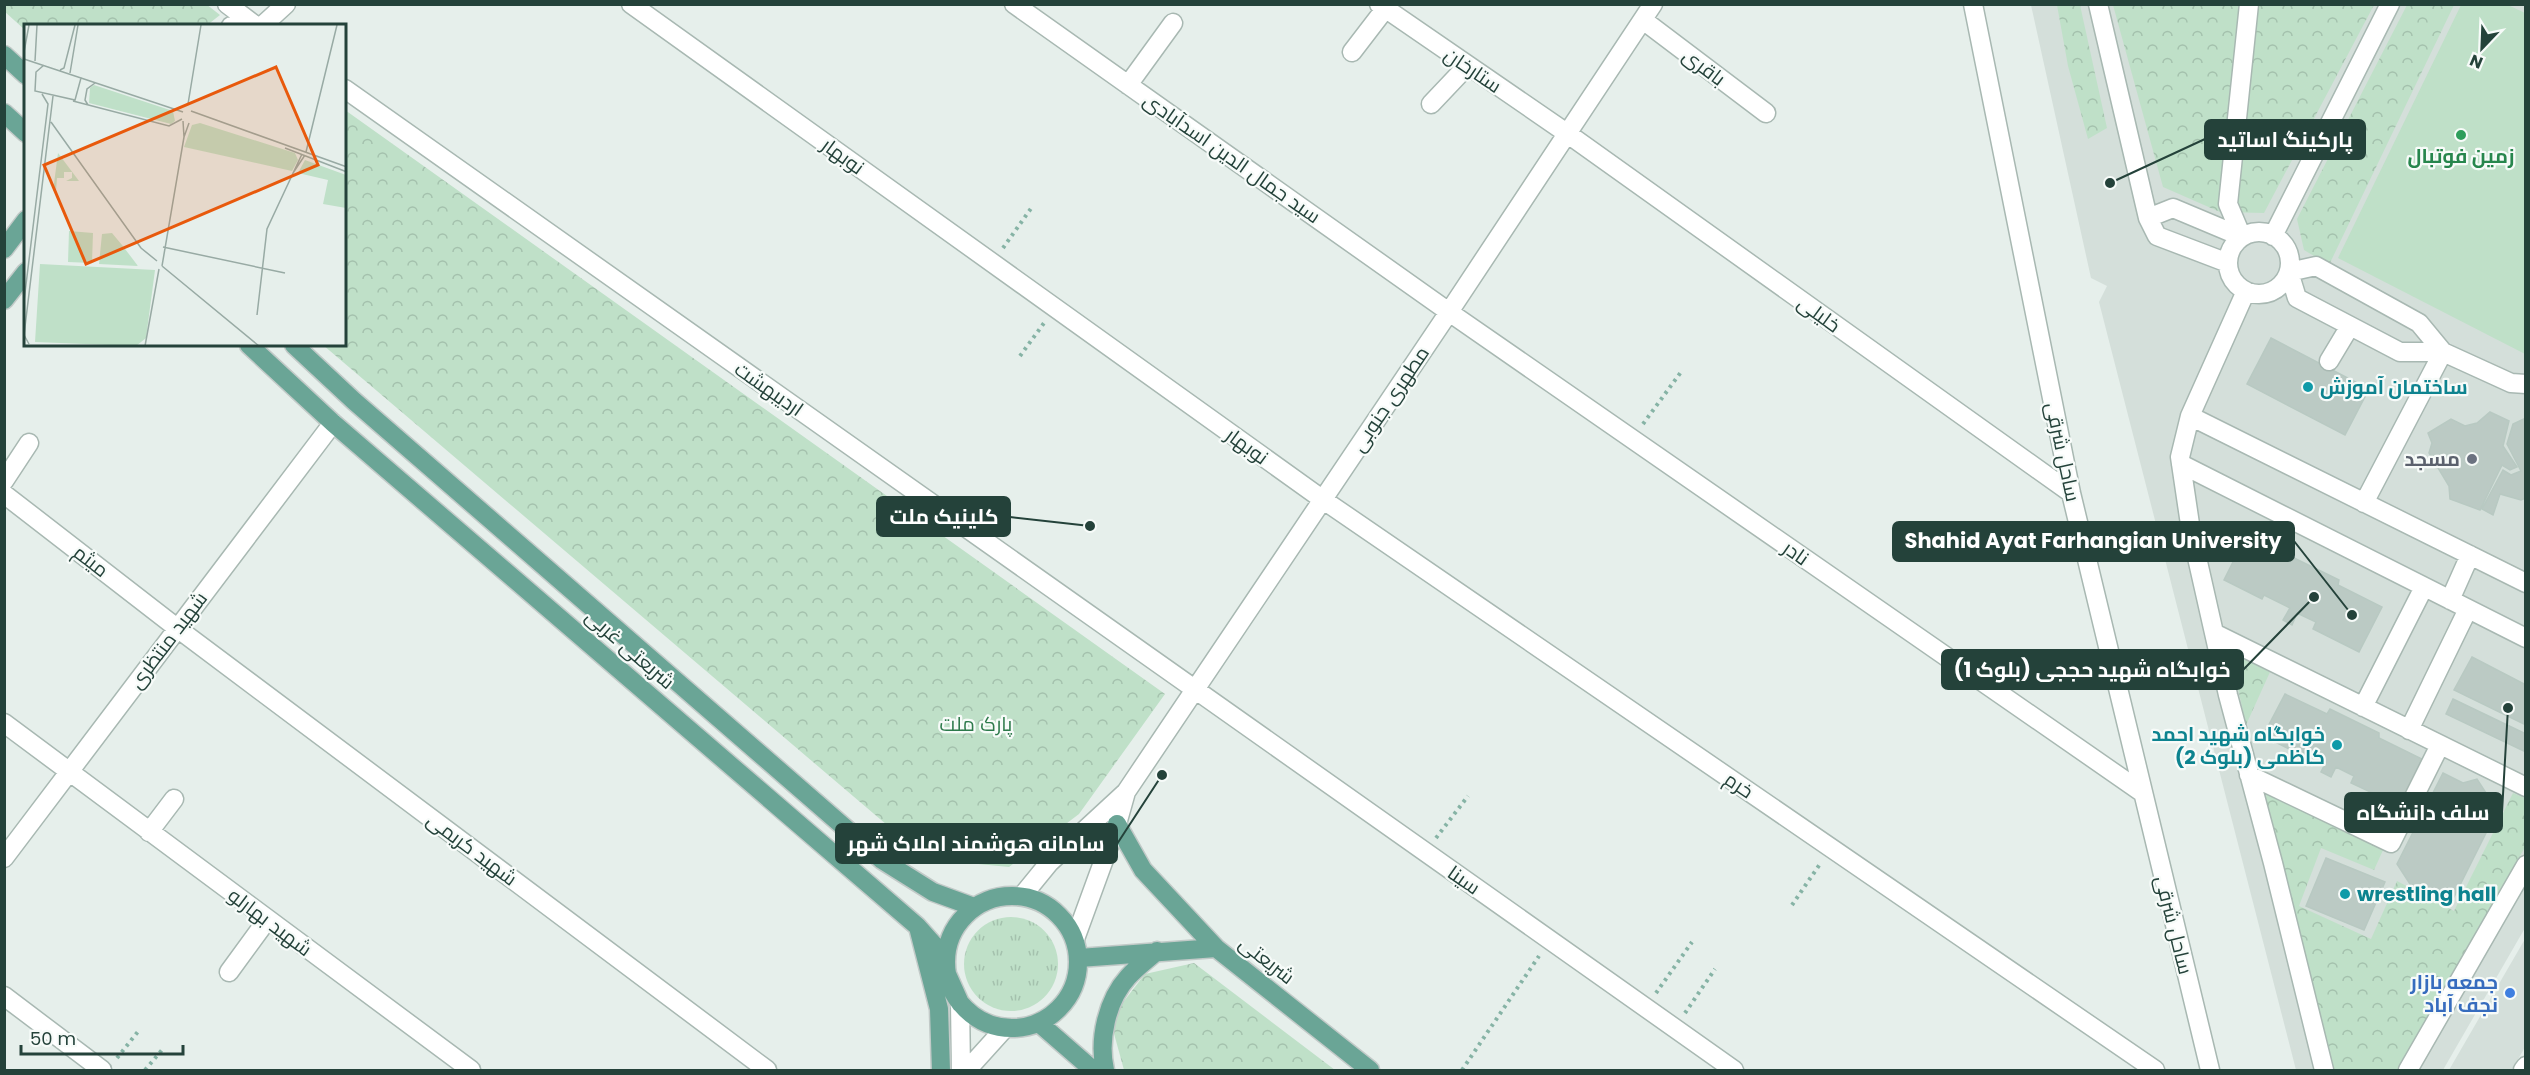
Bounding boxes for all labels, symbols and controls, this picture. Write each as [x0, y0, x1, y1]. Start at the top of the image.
north arrow [2452, 18, 2512, 78]
inset map [24, 24, 346, 346]
street label: ستارخان [1439, 41, 1507, 99]
street label: باقری [1677, 42, 1731, 92]
text: N [2466, 48, 2486, 74]
street label: سید جمال الدین اسدآبادی [1138, 86, 1326, 230]
callout: پارکینگ اساتید [2205, 120, 2365, 159]
text: پارکینگ اساتید [2217, 125, 2353, 155]
marker: زمین فوتبال [2454, 128, 2468, 142]
street label: نوبهار [815, 130, 870, 181]
place label: زمین فوتبال [2408, 142, 2514, 170]
street label: خلیلی [1792, 289, 1846, 339]
street label: مطهری جنوبی [1344, 341, 1436, 457]
street label: اردیبهشت [729, 355, 809, 423]
place label: ساختمان آموزش [2320, 373, 2468, 401]
marker: ساختمان آموزش [2301, 380, 2315, 394]
street label: ساحل شرقی [2039, 400, 2087, 504]
street label: نوبهار [1219, 420, 1274, 471]
place label: مسجد [2404, 445, 2460, 473]
marker: مسجد [2465, 452, 2479, 466]
callout: کلینیک ملت [877, 497, 1010, 536]
text: کلینیک ملت [889, 502, 999, 531]
callout: Shahid Ayat Farhangian University [1893, 522, 2294, 561]
text: Shahid Ayat Farhangian University [1905, 526, 2282, 555]
street label: نادر [1776, 533, 1815, 572]
street label: میثم [67, 538, 115, 584]
street label: شهید منتظری [122, 586, 214, 694]
street label: شریعتی غربی [579, 602, 681, 696]
callout: خوابگاه شهید حججی (بلوک 1) [1942, 650, 2243, 689]
text: خوابگاه شهید حججی (بلوک 1) [1953, 655, 2231, 684]
park label: پارک ملت [940, 710, 1013, 738]
place label: خوابگاه شهید احمد کاظمی (بلوک 2) [2152, 720, 2325, 771]
marker: خوابگاه شهید احمد کاظمی (بلوک 2) [2330, 738, 2344, 752]
street label: خرم [1719, 765, 1759, 805]
callout: سلف دانشگاه [2345, 793, 2502, 832]
text: سلف دانشگاه [2356, 798, 2490, 827]
street label: شهید کریمی [421, 806, 523, 892]
callout: سامانه هوشمند املاک شهر [836, 824, 1117, 863]
text: سامانه هوشمند املاک شهر [846, 829, 1105, 858]
street label: سینا [1442, 859, 1486, 901]
street label: ساحل شرقی [2148, 873, 2200, 977]
place label: wrestling hall [2357, 880, 2496, 908]
street label: شهید بهارلو [222, 881, 318, 963]
marker: wrestling hall [2338, 887, 2352, 901]
street label: شریعتی [1233, 929, 1301, 991]
place label: جمعه بازار نجف آباد [2409, 968, 2498, 1019]
marker: جمعه بازار نجف آباد [2503, 986, 2517, 1000]
scale bar [21, 1018, 183, 1056]
text: 50 m [30, 1026, 76, 1051]

